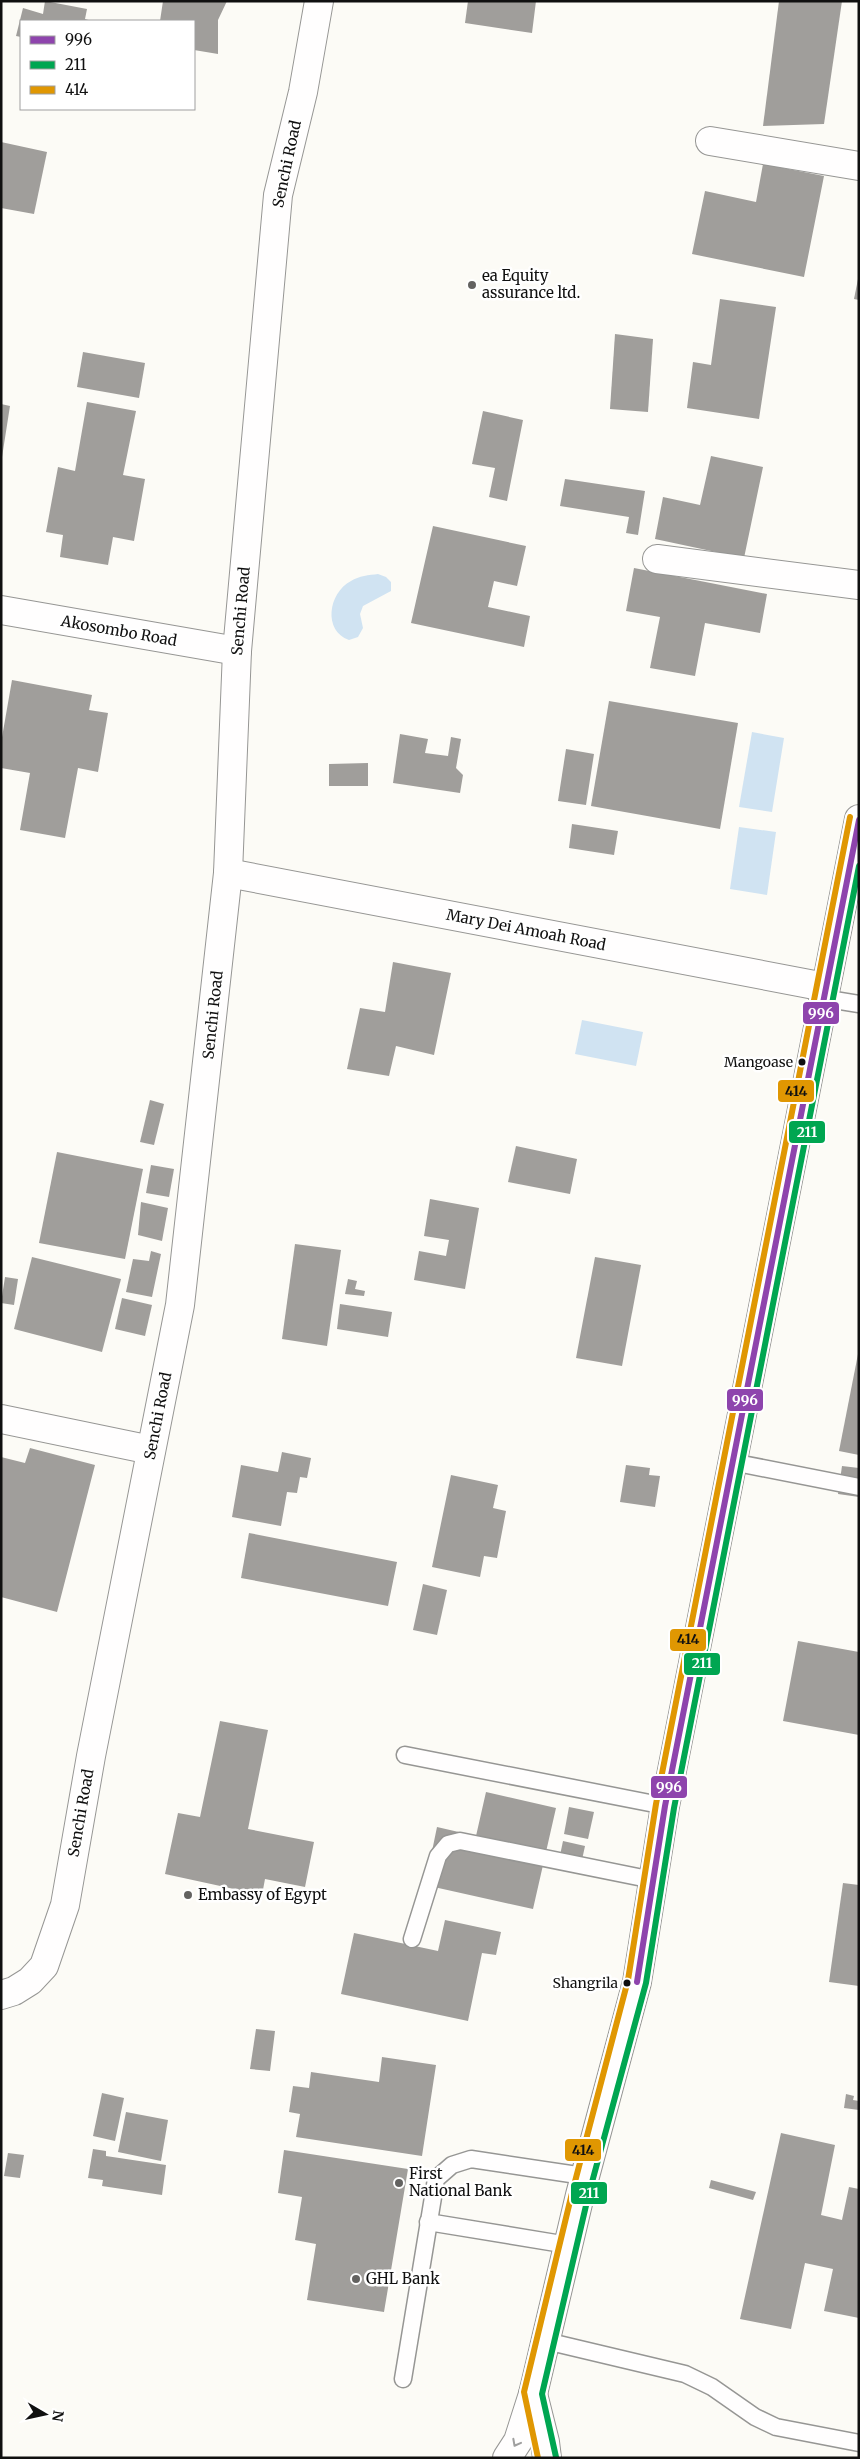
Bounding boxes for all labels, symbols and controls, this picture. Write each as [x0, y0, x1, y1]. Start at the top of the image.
legend [20, 20, 195, 110]
text: 996 [65, 30, 92, 49]
text: 211 [65, 55, 87, 74]
text: 414 [65, 80, 88, 99]
street label: Senchi Road [268, 118, 305, 209]
place label: ea Equity assurance ltd. [482, 266, 580, 302]
marker: ea Equity assurance ltd. [466, 279, 478, 291]
street label: Senchi Road [227, 566, 254, 656]
street label: Akosombo Road [59, 611, 179, 650]
street label: Mary Dei Amoah Road [445, 905, 608, 954]
street label: Senchi Road [198, 970, 227, 1060]
line badge: 996 [802, 1001, 840, 1025]
text: 996 [808, 1004, 834, 1022]
place label: Mangoase [724, 1053, 793, 1071]
marker: Mangoase [797, 1057, 807, 1067]
line badge: 414 [777, 1079, 815, 1103]
text: 414 [785, 1082, 807, 1100]
line badge: 211 [788, 1120, 826, 1144]
text: 211 [797, 1123, 818, 1141]
street label: Senchi Road [140, 1370, 175, 1461]
line badge: 996 [726, 1388, 764, 1412]
text: 996 [732, 1391, 758, 1409]
line badge: 414 [669, 1628, 707, 1652]
text: 414 [677, 1630, 699, 1648]
line badge: 211 [683, 1652, 721, 1676]
text: 211 [692, 1654, 713, 1672]
street label: Senchi Road [63, 1767, 98, 1858]
line badge: 996 [650, 1775, 688, 1799]
text: 996 [656, 1778, 682, 1796]
place label: Embassy of Egypt [198, 1885, 327, 1904]
marker: Embassy of Egypt [182, 1889, 194, 1901]
place label: Shangrila [553, 1974, 618, 1992]
marker: Shangrila [622, 1978, 632, 1988]
line badge: 414 [564, 2138, 602, 2162]
text: 414 [572, 2141, 594, 2159]
place label: First National Bank [409, 2164, 513, 2200]
marker: First National Bank [393, 2177, 405, 2189]
line badge: 211 [570, 2181, 608, 2205]
text: 211 [579, 2184, 600, 2202]
place label: GHL Bank [366, 2269, 440, 2288]
marker: GHL Bank [350, 2273, 362, 2285]
north arrow [20, 2389, 70, 2439]
text: N [48, 2409, 68, 2423]
one-way arrow [512, 2438, 522, 2447]

